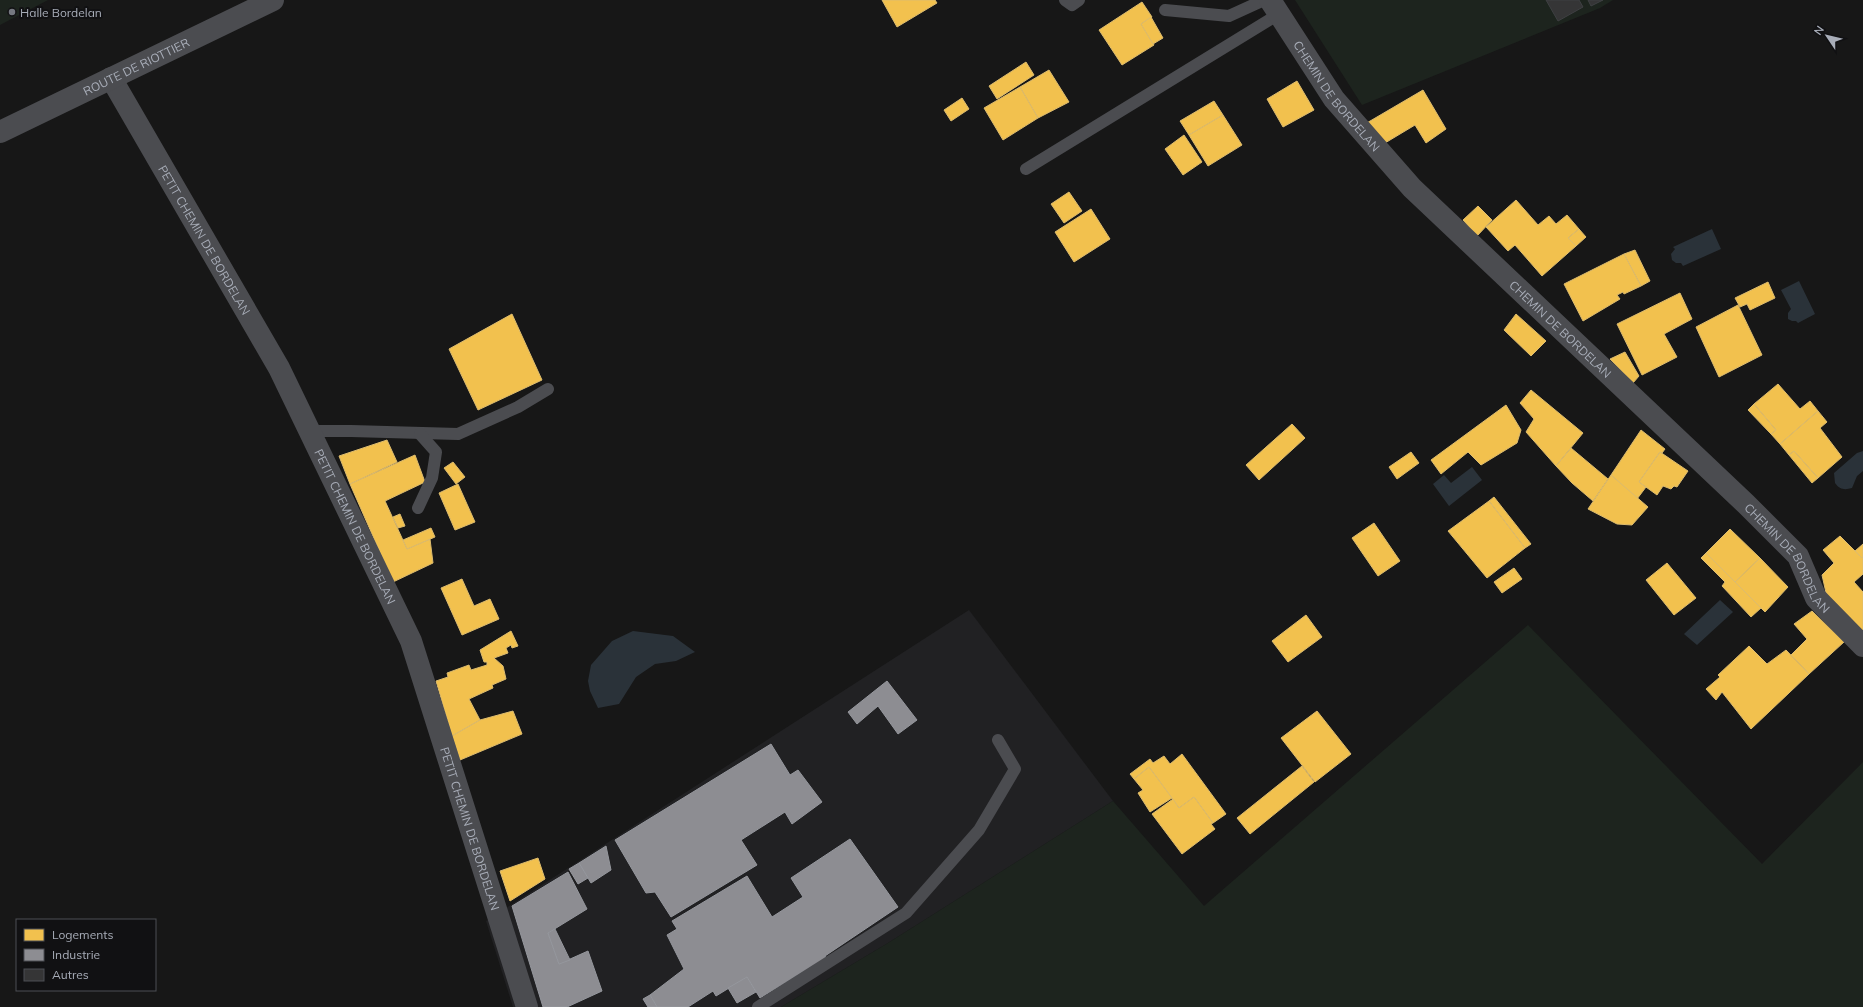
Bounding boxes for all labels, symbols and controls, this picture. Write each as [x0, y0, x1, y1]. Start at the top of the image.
place label: Halle Bordelan [20, 5, 102, 20]
marker: Halle Bordelan [7, 7, 17, 17]
north arrow [1807, 16, 1847, 56]
text: N [1811, 23, 1827, 38]
street label: ROUTE DE RIOTTIER [80, 34, 192, 98]
street label: CHEMIN DE BORDELAN [1291, 37, 1384, 154]
street label: PETIT CHEMIN DE BORDELAN [156, 162, 254, 317]
street label: CHEMIN DE BORDELAN [1507, 277, 1615, 381]
street label: PETIT CHEMIN DE BORDELAN [312, 446, 399, 606]
street label: CHEMIN DE BORDELAN [1742, 500, 1833, 616]
street label: PETIT CHEMIN DE BORDELAN [437, 745, 503, 912]
legend [16, 919, 156, 991]
text: Logements [52, 927, 113, 942]
text: Industrie [52, 947, 100, 962]
text: Autres [52, 967, 89, 982]

